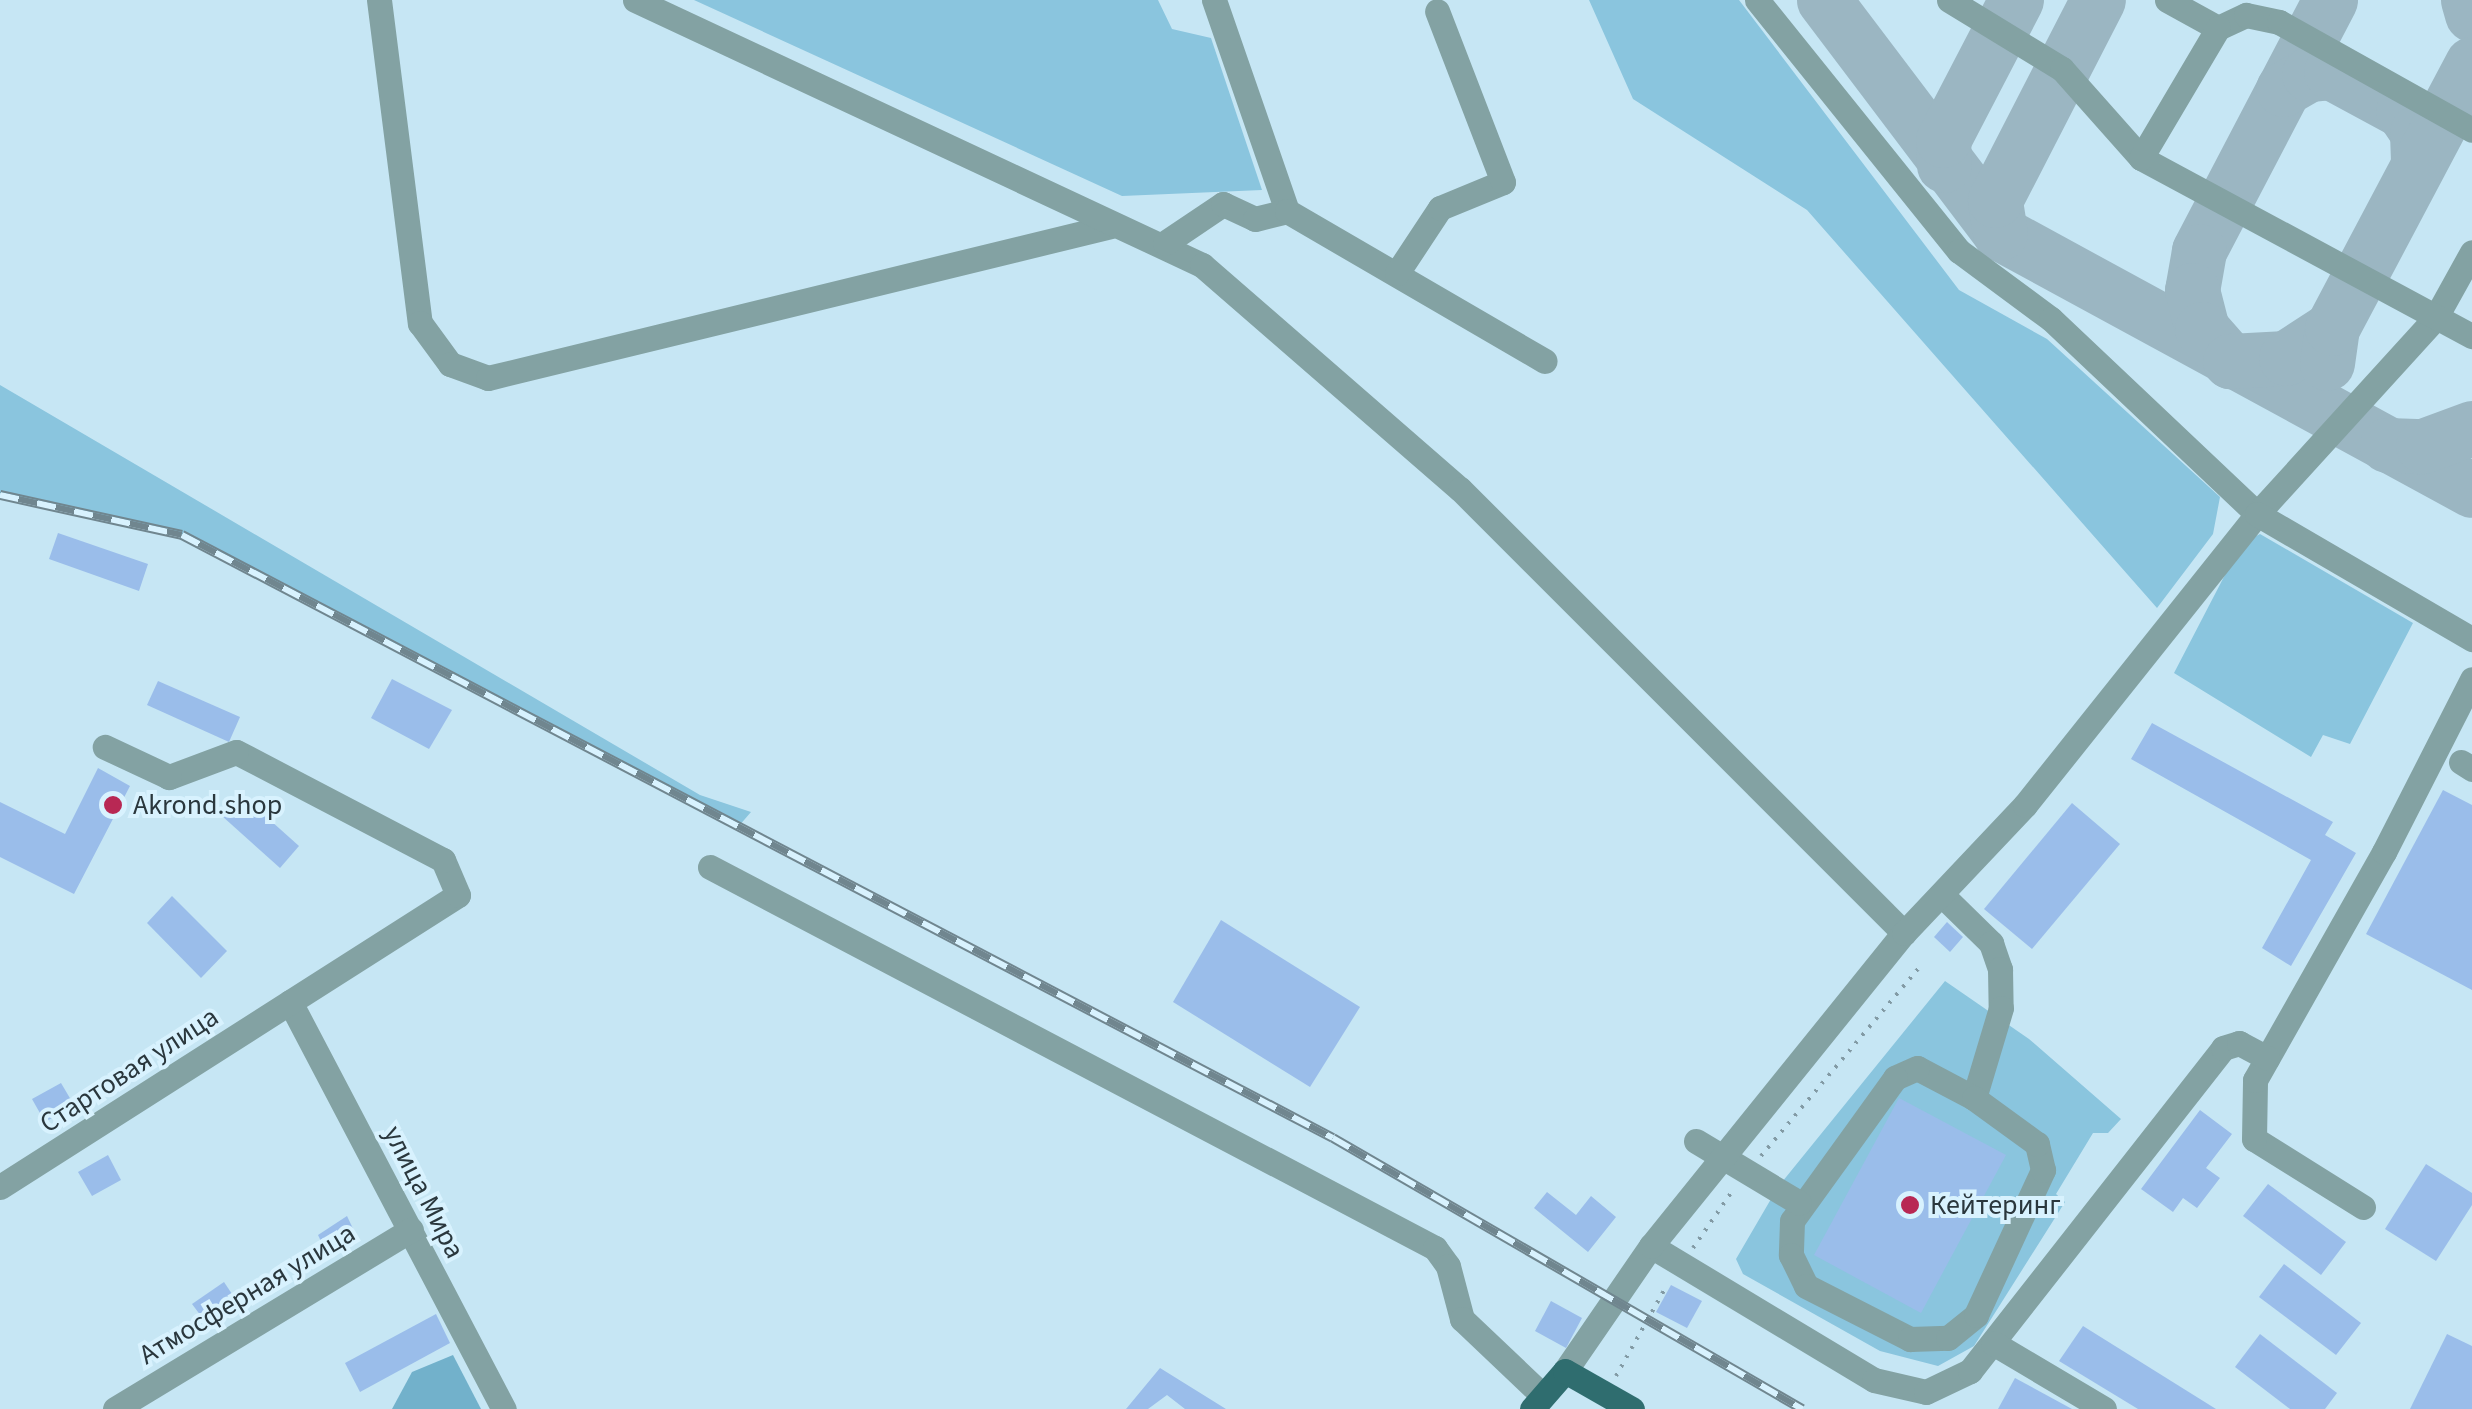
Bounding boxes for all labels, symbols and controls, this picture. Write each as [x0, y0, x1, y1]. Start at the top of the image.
place label: Akrond.shop [133, 788, 282, 822]
marker: Akrond.shop [102, 794, 124, 816]
street label: Стартовая улица [33, 1000, 225, 1140]
street label: улица Мира [376, 1120, 472, 1264]
place label: Кейтеринг [1930, 1188, 2061, 1222]
marker: Кейтеринг [1899, 1194, 1921, 1216]
street label: Атмосферная улица [133, 1216, 361, 1372]

